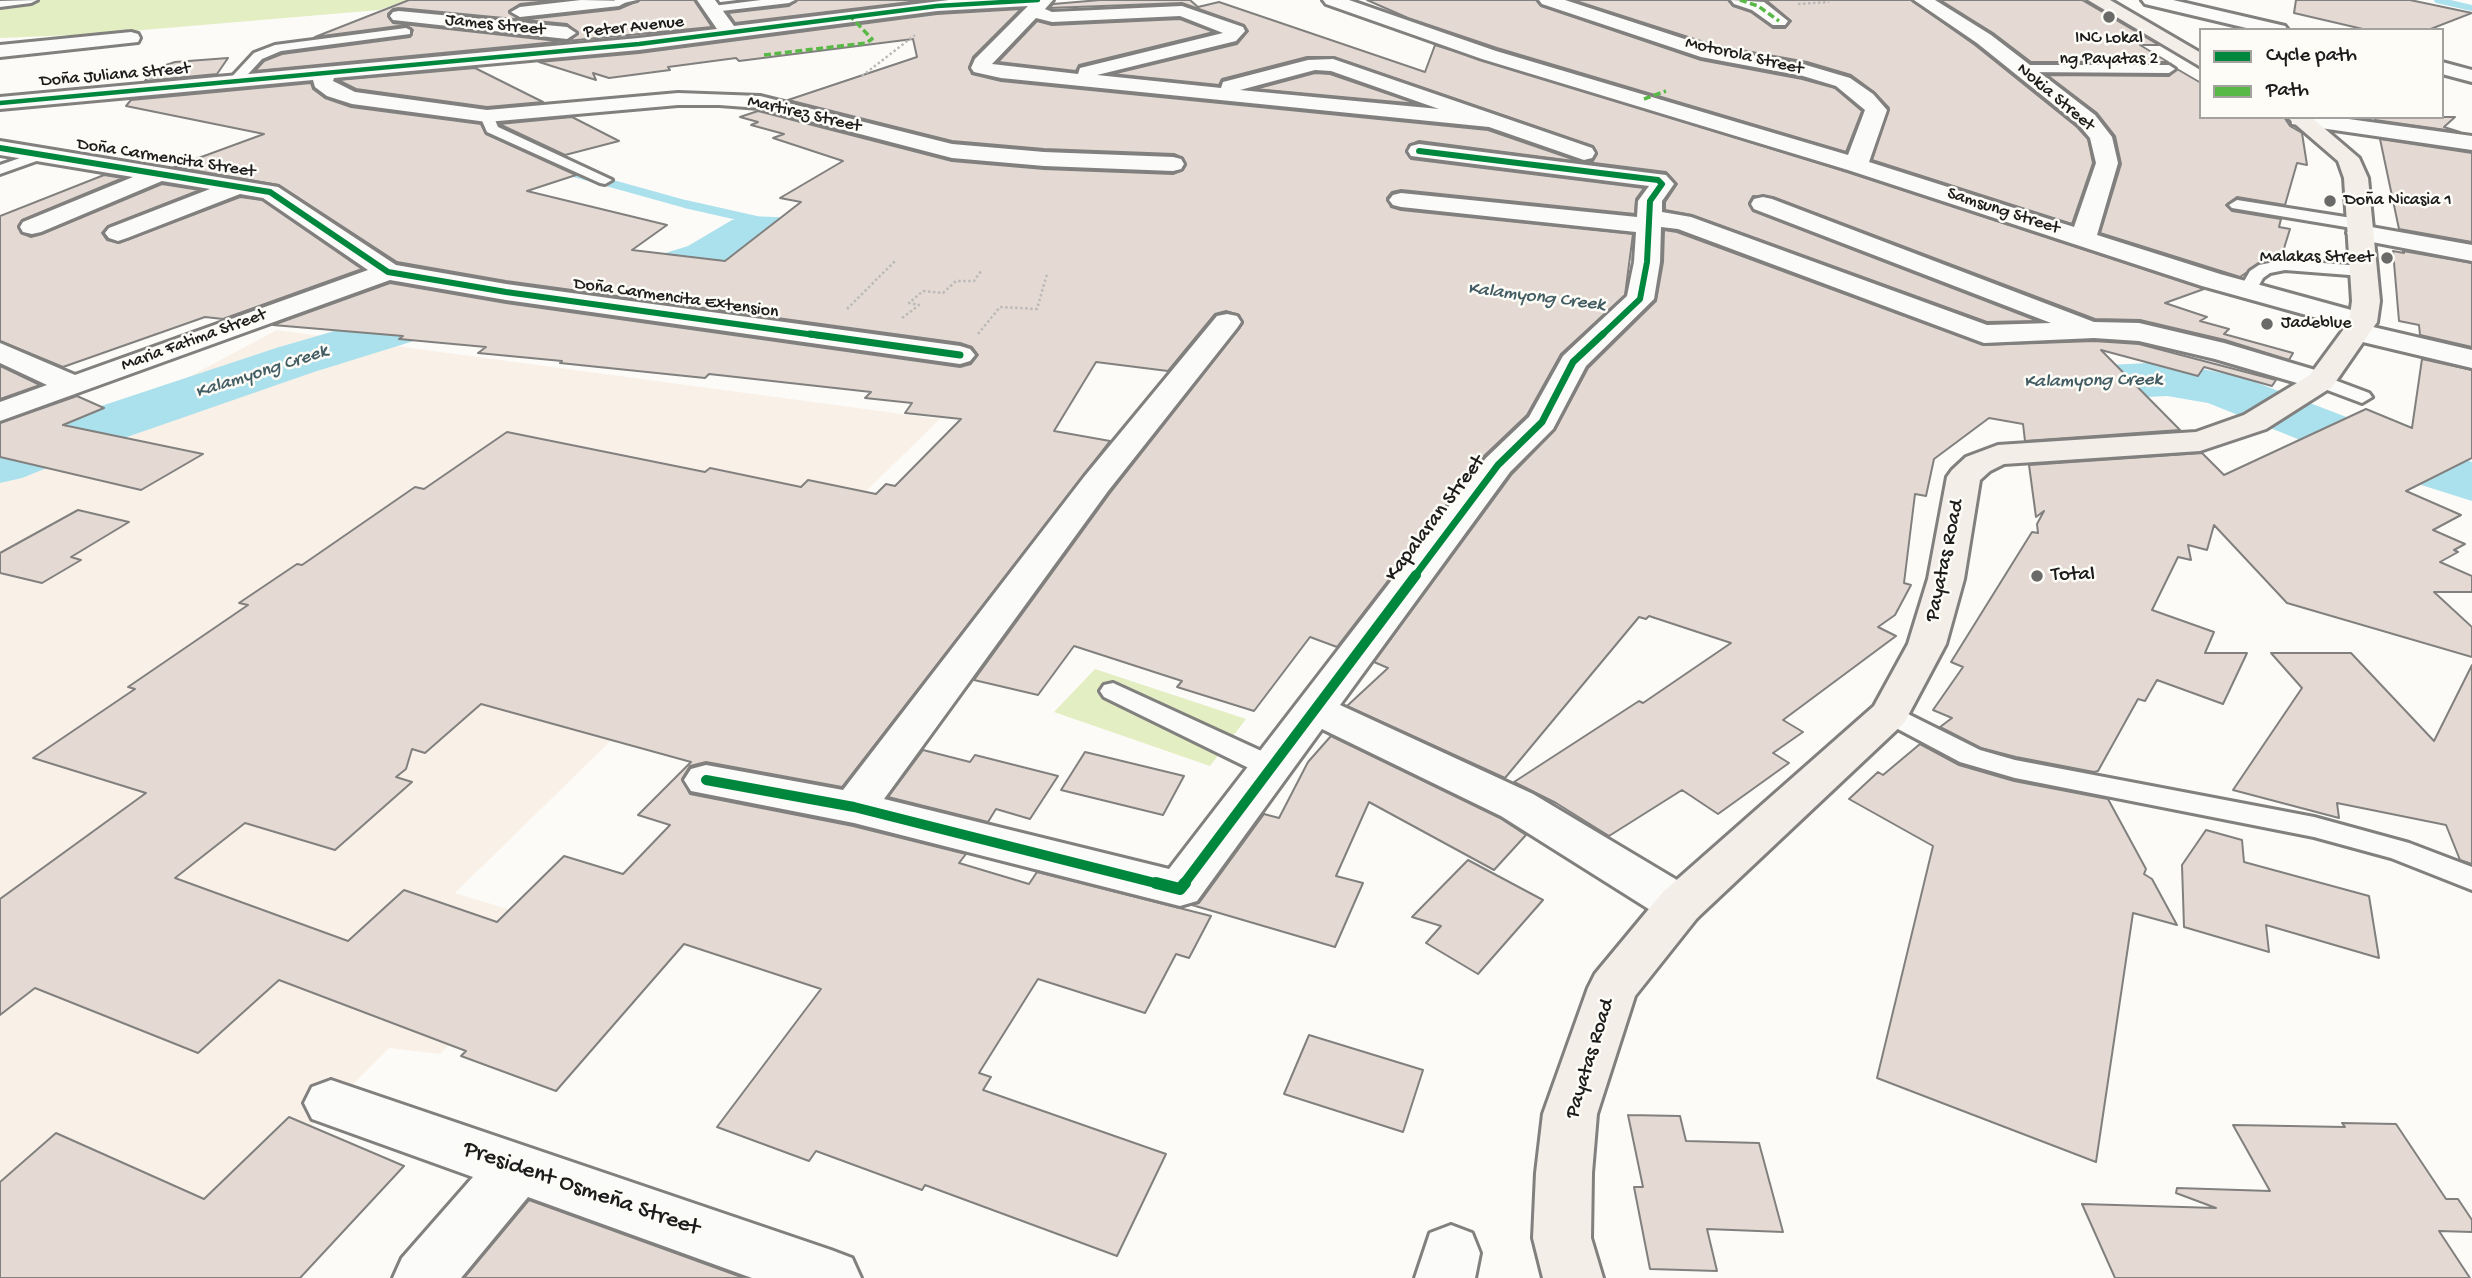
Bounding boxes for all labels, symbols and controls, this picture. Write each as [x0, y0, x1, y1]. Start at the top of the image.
marker: INC Lokal ng Payatas 2 [2101, 9, 2117, 25]
street label: James Street [444, 10, 546, 42]
street label: Peter Avenue [583, 12, 685, 44]
place label: INC Lokal ng Payatas 2 [2060, 28, 2158, 70]
legend [2199, 28, 2444, 119]
street label: Motorola Street [1683, 33, 1805, 81]
text: Cycle path [2266, 44, 2357, 69]
street label: Doña Juliana Street [39, 59, 191, 93]
street label: Nokia Street [2012, 59, 2098, 137]
text: Path [2266, 79, 2309, 104]
street label: Martirez Street [745, 91, 863, 139]
street label: Doña Carmencita Street [75, 134, 257, 184]
street label: Samsung Street [1944, 184, 2062, 240]
place label: Doña Nicasia 1 [2344, 190, 2452, 212]
marker: Doña Nicasia 1 [2322, 193, 2338, 209]
place label: Malakas Street [2260, 247, 2373, 269]
marker: Malakas Street [2379, 250, 2395, 266]
street label: Doña Carmencita Extension [572, 274, 780, 324]
water label: Kalamyong Creek [1466, 278, 1606, 318]
street label: Maria Fatima Street [119, 305, 269, 377]
place label: Jadeblue [2281, 313, 2352, 335]
marker: Jadeblue [2259, 316, 2275, 332]
water label: Kalamyong Creek [193, 341, 331, 405]
water label: Kalamyong Creek [2024, 369, 2162, 395]
street label: Kapalaran Street [1380, 451, 1492, 587]
street label: Payatas Road [1921, 498, 1971, 624]
place label: Total [2051, 563, 2095, 589]
marker: Total [2029, 568, 2045, 584]
street label: Payatas Road [1561, 996, 1621, 1122]
street label: President Osmeña Street [459, 1136, 703, 1244]

